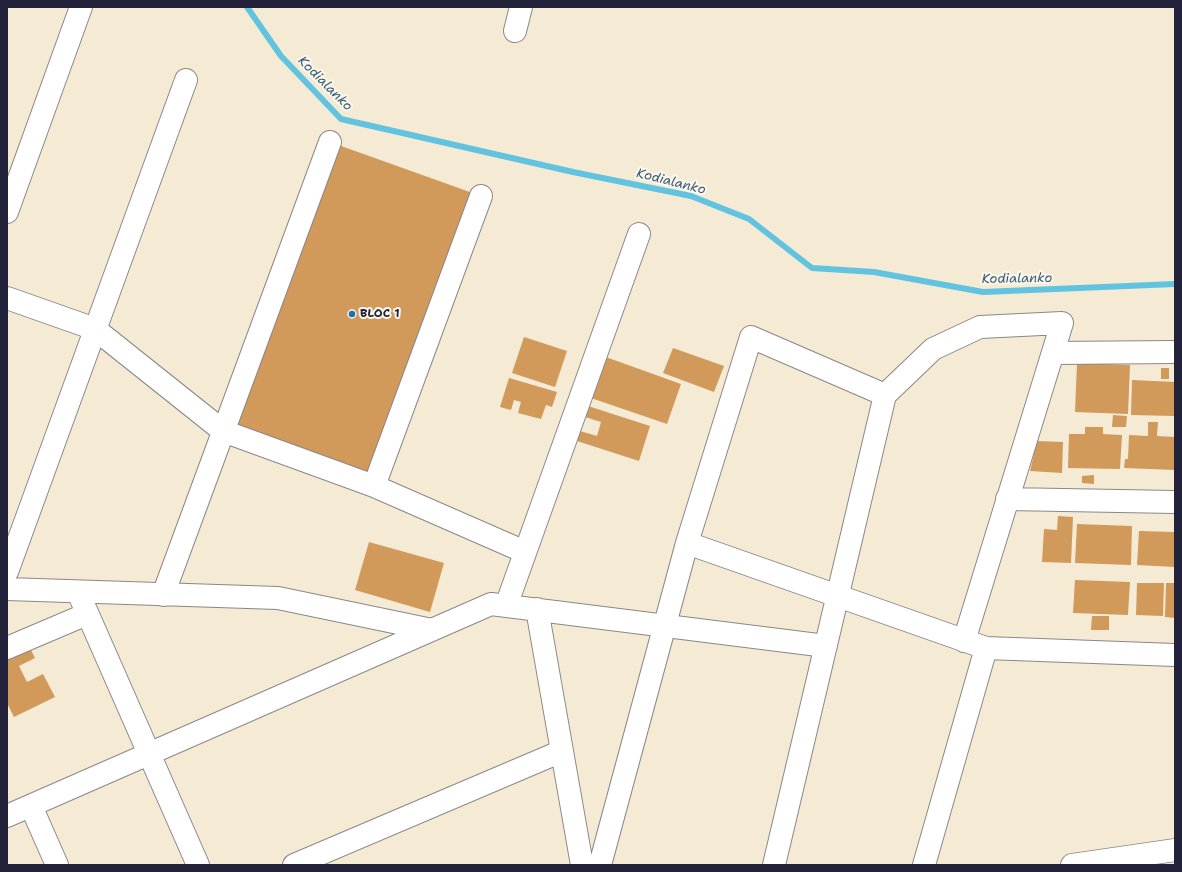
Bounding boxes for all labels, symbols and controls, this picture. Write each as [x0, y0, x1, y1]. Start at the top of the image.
water label: Kodialanko [294, 53, 356, 115]
water label: Kodialanko [635, 166, 707, 198]
water label: Kodialanko [981, 271, 1053, 287]
place label: BLOC 1 [360, 307, 400, 321]
marker: BLOC 1 [347, 309, 357, 319]

